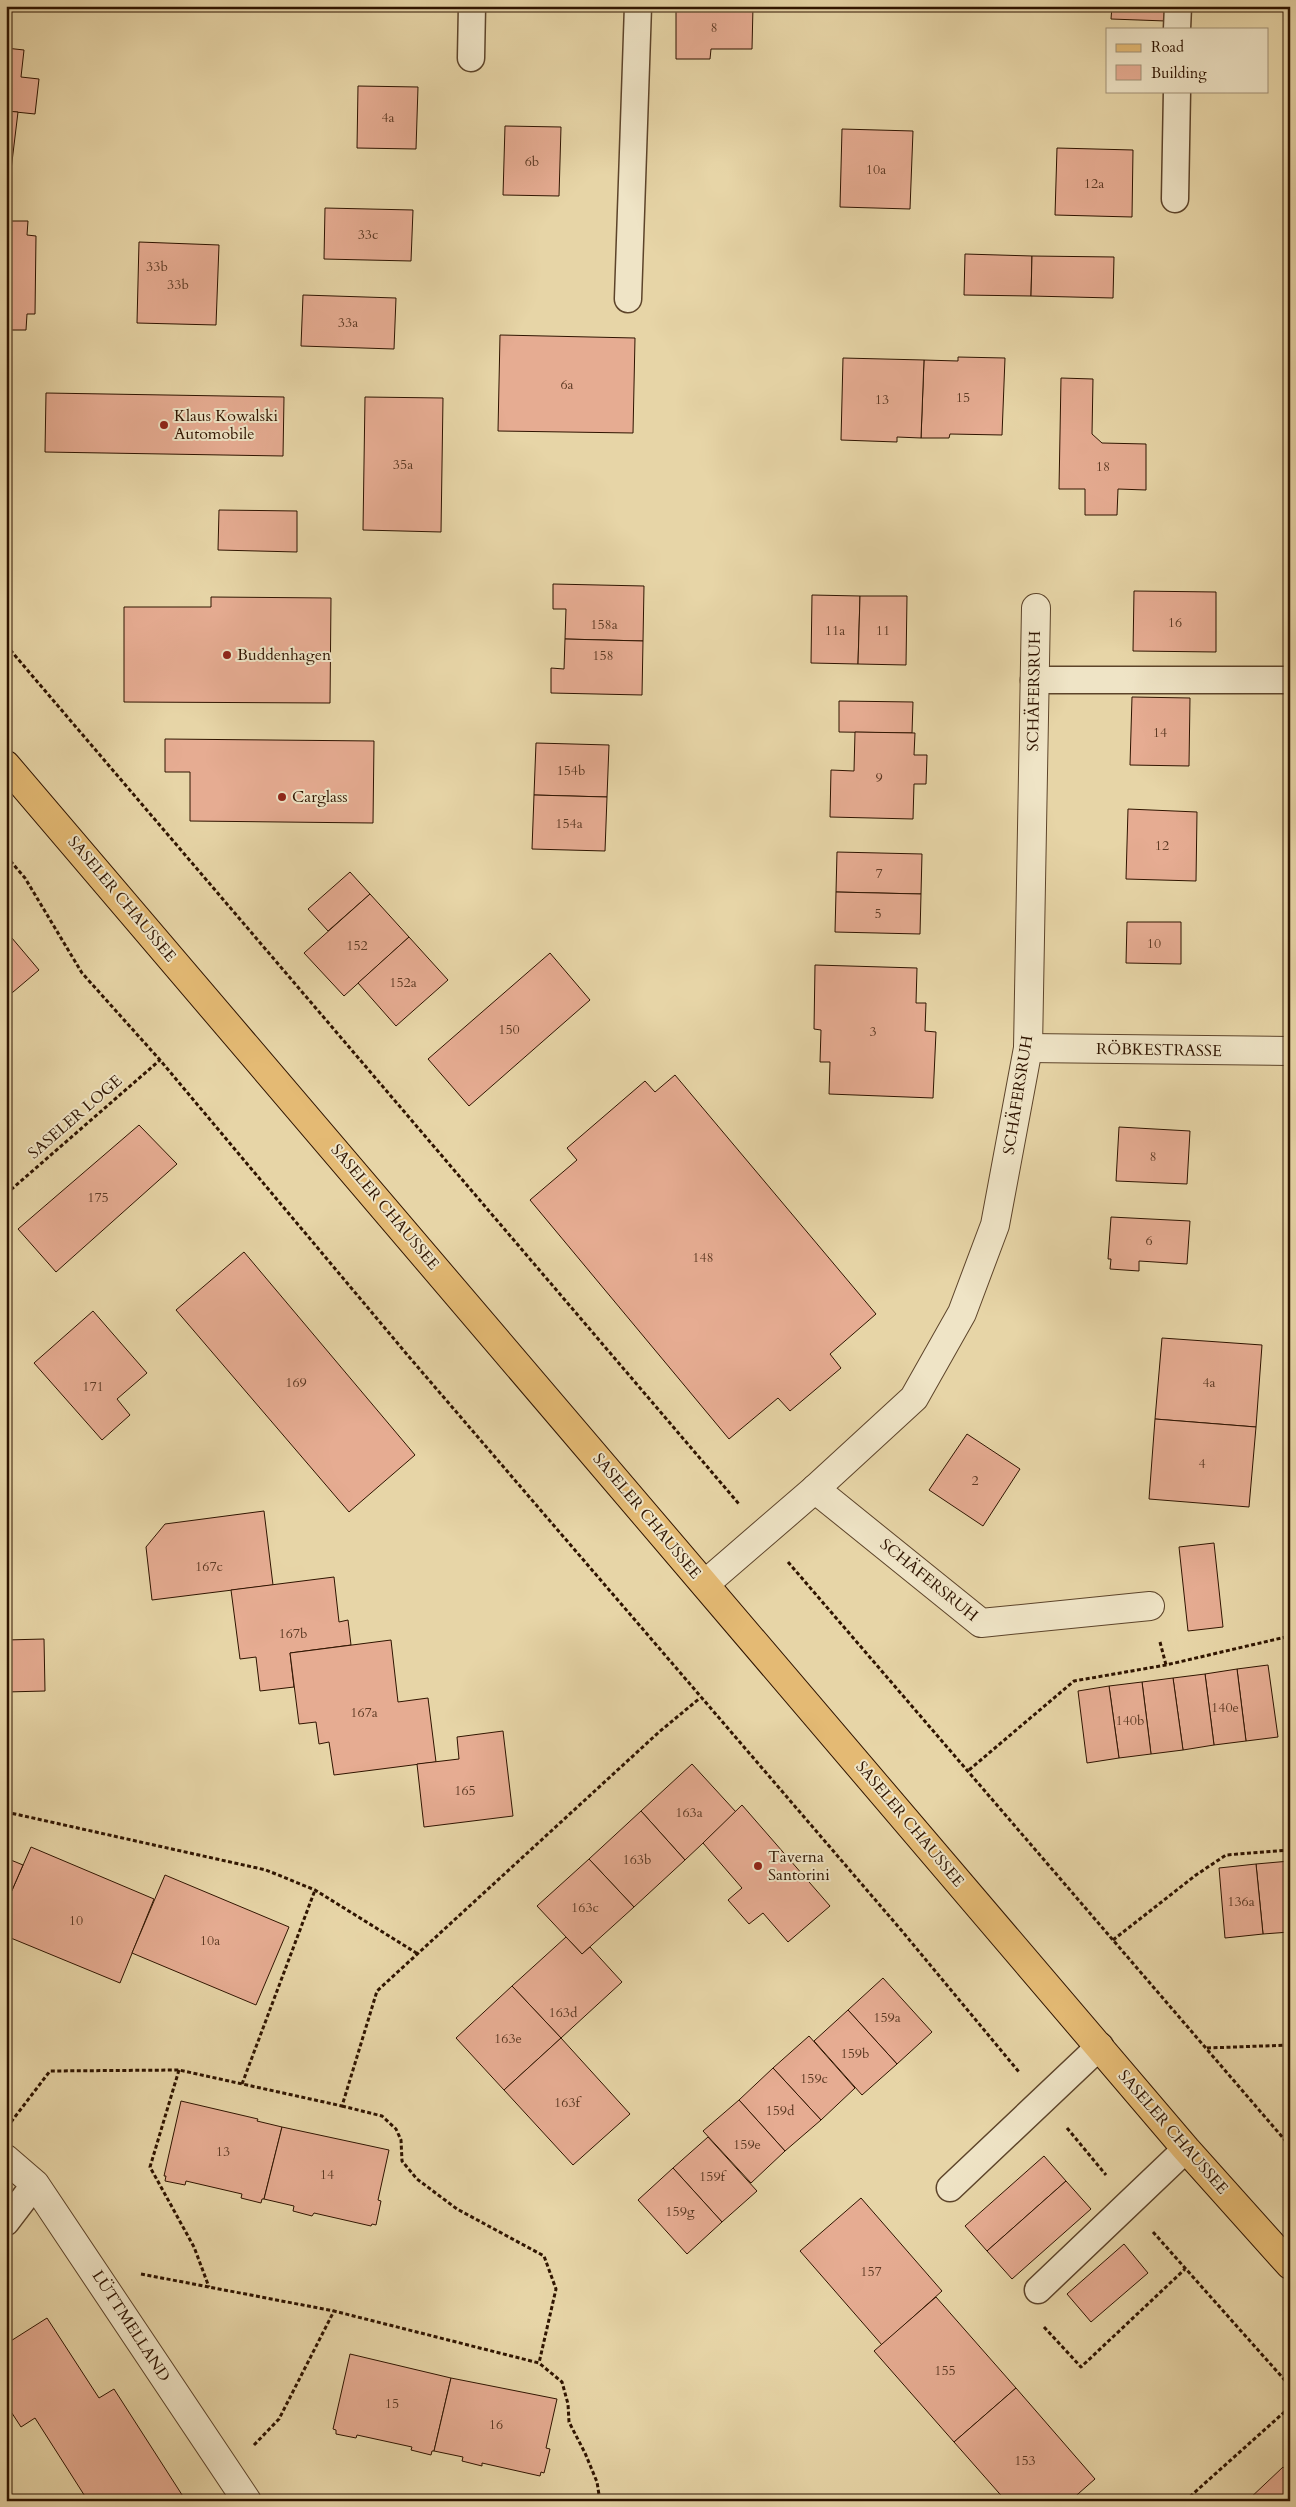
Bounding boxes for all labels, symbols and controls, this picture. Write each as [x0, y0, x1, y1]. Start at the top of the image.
house number: 8 [710, 18, 718, 37]
legend [1106, 28, 1268, 92]
text: Road [1151, 37, 1184, 57]
text: Building [1151, 63, 1207, 83]
house number: 4a [381, 108, 395, 127]
house number: 6b [525, 152, 539, 171]
house number: 10a [866, 160, 886, 179]
house number: 12a [1084, 174, 1104, 193]
house number: 33c [358, 225, 378, 244]
house number: 33b [146, 257, 168, 276]
house number: 33b [167, 275, 189, 294]
house number: 33a [338, 313, 358, 332]
house number: 6a [560, 375, 574, 394]
house number: 15 [956, 388, 970, 407]
house number: 13 [875, 390, 889, 409]
place label: Klaus Kowalski Automobile [174, 405, 279, 445]
marker: Klaus Kowalski Automobile [158, 419, 170, 431]
house number: 35a [393, 455, 413, 474]
house number: 18 [1096, 457, 1110, 476]
house number: 16 [1168, 613, 1182, 632]
house number: 158a [590, 615, 618, 634]
house number: 11a [825, 621, 845, 640]
house number: 11 [876, 621, 890, 640]
street label: SCHÄFERSRUH [1022, 631, 1046, 751]
place label: Buddenhagen [237, 644, 331, 666]
house number: 158 [592, 646, 614, 665]
marker: Buddenhagen [221, 649, 233, 661]
house number: 14 [1153, 723, 1167, 742]
house number: 154b [556, 761, 586, 780]
house number: 9 [875, 768, 883, 787]
place label: Carglass [292, 786, 348, 808]
marker: Carglass [276, 791, 288, 803]
house number: 154a [555, 814, 583, 833]
street label: SASELER CHAUSSEE [63, 831, 181, 967]
house number: 12 [1155, 836, 1169, 855]
house number: 7 [875, 864, 883, 883]
house number: 5 [874, 904, 882, 923]
house number: 10 [1147, 934, 1161, 953]
house number: 152 [346, 936, 368, 955]
house number: 152a [389, 973, 417, 992]
house number: 150 [498, 1020, 520, 1039]
house number: 3 [869, 1022, 877, 1041]
street label: SCHÄFERSRUH [998, 1034, 1038, 1156]
street label: RÖBKESTRASSE [1096, 1038, 1222, 1062]
street label: SASELER LOGE [23, 1070, 127, 1164]
street label: SASELER CHAUSSEE [326, 1139, 444, 1275]
house number: 8 [1149, 1147, 1157, 1166]
house number: 175 [87, 1188, 109, 1207]
house number: 6 [1145, 1231, 1153, 1250]
house number: 148 [692, 1248, 714, 1267]
house number: 169 [285, 1373, 307, 1392]
house number: 4a [1202, 1373, 1216, 1392]
house number: 171 [82, 1377, 104, 1396]
street label: SASELER CHAUSSEE [588, 1448, 706, 1584]
house number: 4 [1198, 1454, 1206, 1473]
house number: 2 [971, 1471, 979, 1490]
street label: SCHÄFERSRUH [875, 1533, 983, 1627]
house number: 167c [195, 1557, 223, 1576]
house number: 167b [278, 1624, 308, 1643]
house number: 140e [1211, 1698, 1239, 1717]
house number: 167a [350, 1703, 378, 1722]
house number: 140b [1115, 1711, 1145, 1730]
street label: SASELER CHAUSSEE [851, 1756, 969, 1892]
house number: 165 [454, 1781, 476, 1800]
house number: 163a [675, 1803, 703, 1822]
place label: Taverna Santorini [768, 1846, 830, 1886]
house number: 163b [622, 1850, 652, 1869]
marker: Taverna Santorini [752, 1860, 764, 1872]
house number: 136a [1227, 1892, 1255, 1911]
house number: 163c [571, 1898, 599, 1917]
house number: 10 [69, 1911, 83, 1930]
house number: 10a [200, 1931, 220, 1950]
house number: 163d [549, 2003, 578, 2022]
house number: 159a [873, 2008, 901, 2027]
house number: 163e [494, 2029, 522, 2048]
house number: 159b [840, 2044, 870, 2063]
street label: SASELER CHAUSSEE [1113, 2065, 1233, 2199]
house number: 159c [800, 2069, 828, 2088]
house number: 163f [554, 2093, 583, 2112]
house number: 159d [766, 2101, 795, 2120]
house number: 159e [733, 2135, 761, 2154]
house number: 13 [216, 2142, 230, 2161]
house number: 14 [320, 2165, 334, 2184]
house number: 159f [699, 2167, 728, 2186]
house number: 159g [665, 2202, 695, 2221]
house number: 157 [860, 2262, 882, 2281]
street label: LÜTTMELLAND [87, 2266, 175, 2386]
house number: 155 [934, 2361, 956, 2380]
house number: 15 [385, 2394, 399, 2413]
house number: 16 [489, 2415, 503, 2434]
house number: 153 [1014, 2451, 1036, 2470]

